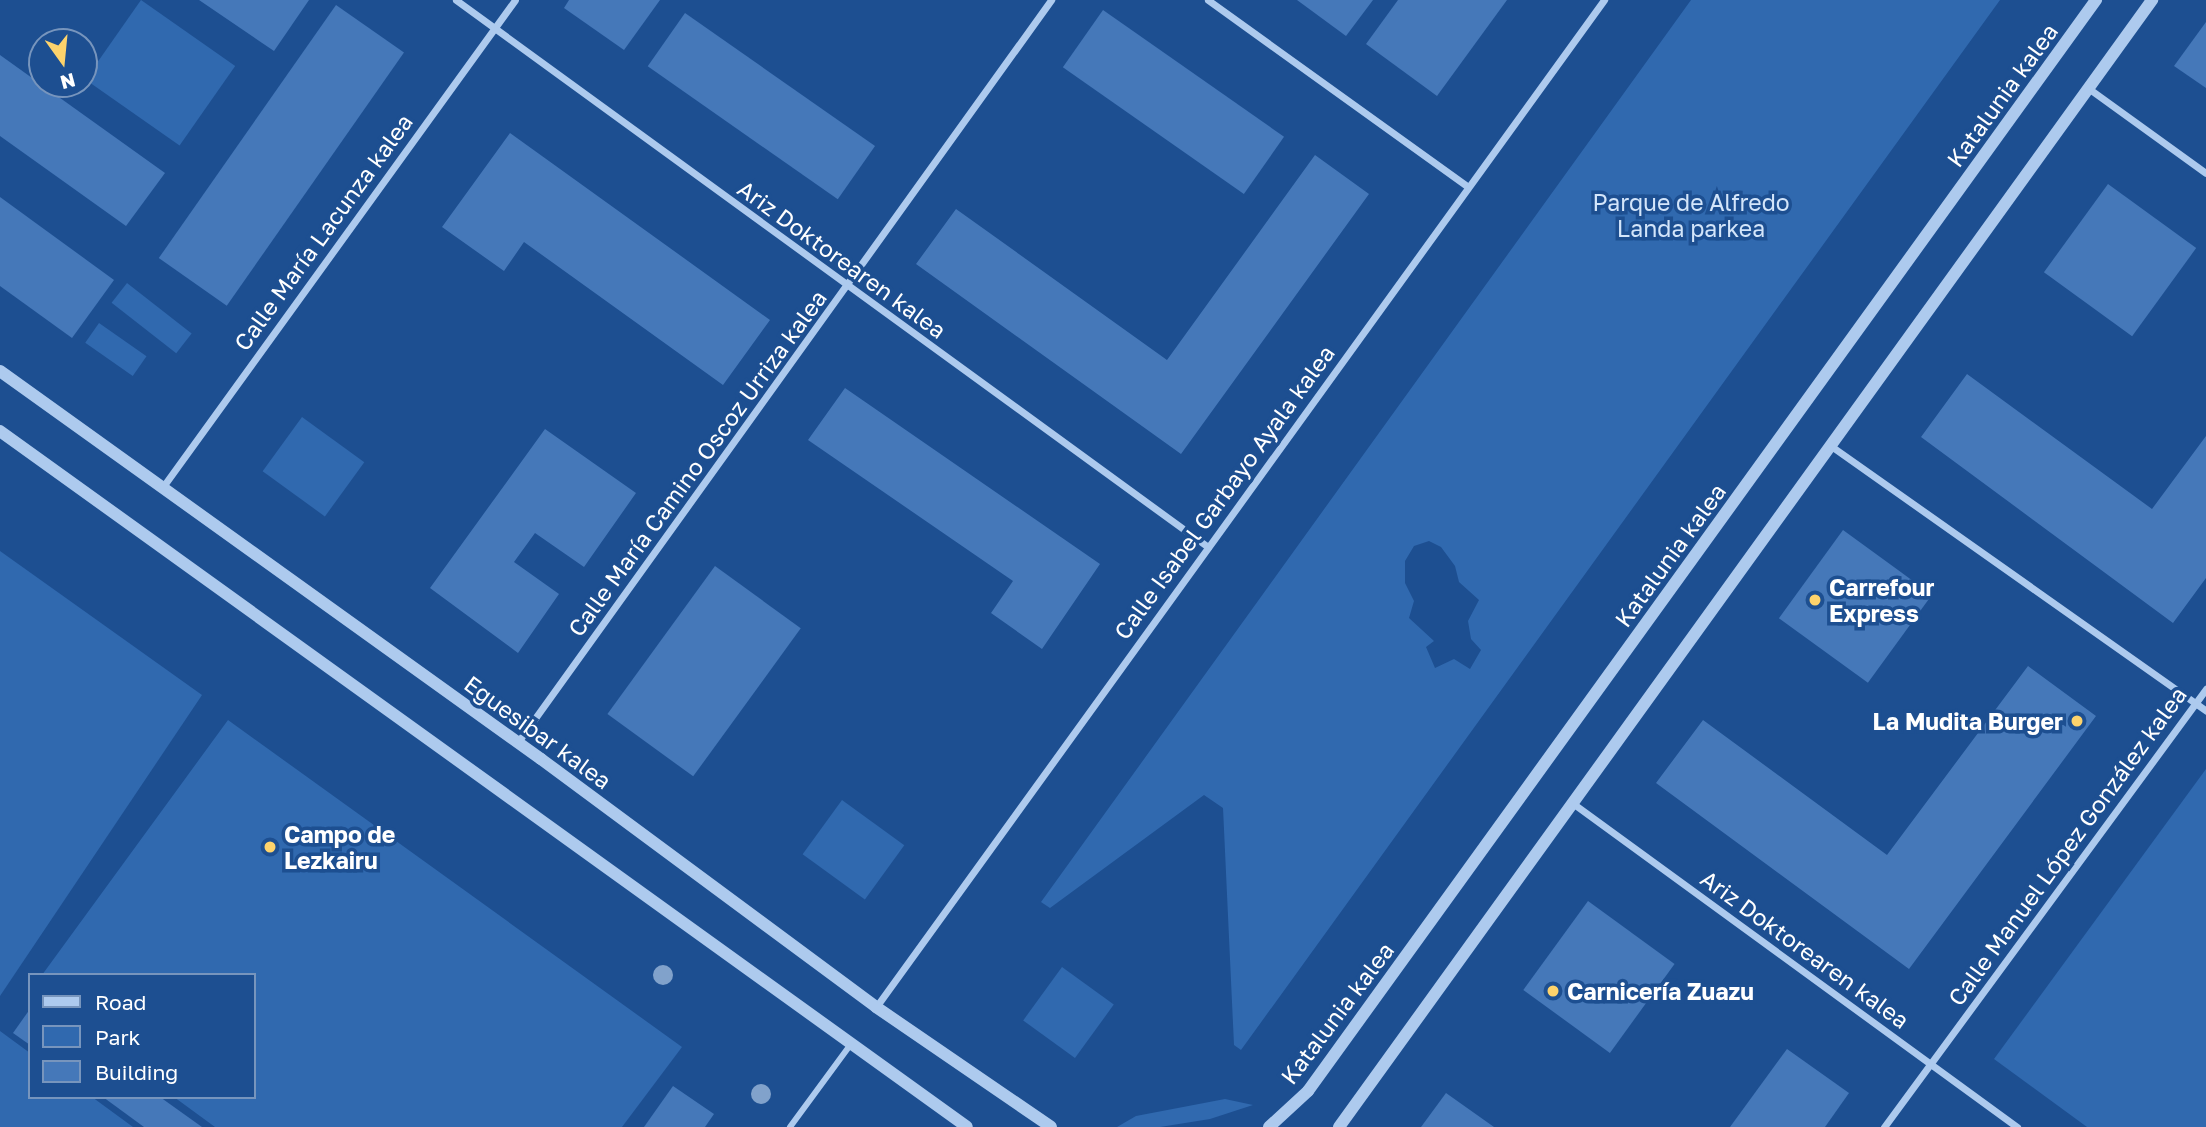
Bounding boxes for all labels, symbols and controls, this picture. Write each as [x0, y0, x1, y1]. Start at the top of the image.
street label: Katalunia kalea [1941, 18, 2063, 172]
north arrow [28, 28, 98, 98]
text: N [58, 69, 78, 95]
street label: Calle María Lacunza kalea [228, 108, 418, 356]
street label: Ariz Doktorearen kalea [732, 174, 952, 344]
park label: Parque de Alfredo Landa parkea [1592, 188, 1790, 242]
street label: Calle María Camino Oscoz Urriza kalea [562, 284, 832, 642]
street label: Calle Isabel Garbayo Ayala kalea [1108, 340, 1340, 644]
street label: Katalunia kalea [1609, 478, 1731, 632]
place label: Carrefour Express [1829, 573, 1934, 627]
marker: Carrefour Express [1807, 592, 1823, 608]
street label: Eguesibar kalea [459, 670, 617, 794]
street label: Calle Manuel López González kalea [1942, 681, 2192, 1011]
place label: La Mudita Burger [1872, 707, 2063, 735]
marker: La Mudita Burger [2069, 713, 2085, 729]
place label: Campo de Lezkairu [284, 820, 395, 874]
marker: Campo de Lezkairu [262, 839, 278, 855]
street label: Ariz Doktorearen kalea [1695, 864, 1915, 1034]
street label: Katalunia kalea [1275, 937, 1399, 1089]
legend [28, 973, 256, 1099]
place label: Carnicería Zuazu [1567, 977, 1754, 1005]
marker: Carnicería Zuazu [1545, 983, 1561, 999]
text: Road [95, 989, 146, 1015]
text: Park [95, 1024, 140, 1050]
text: Building [95, 1059, 178, 1085]

